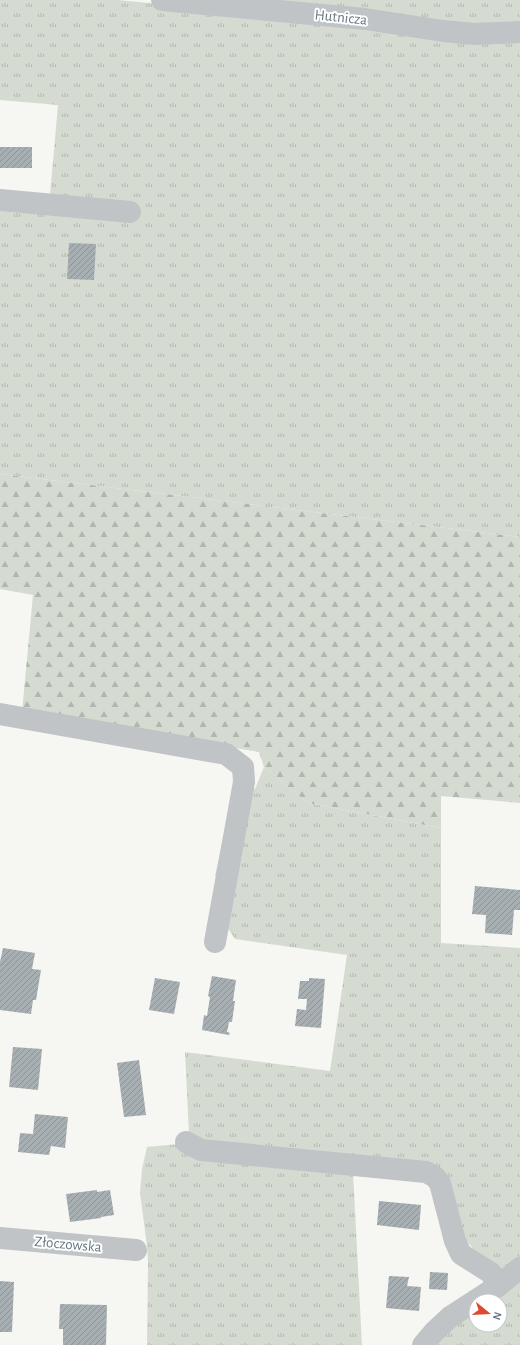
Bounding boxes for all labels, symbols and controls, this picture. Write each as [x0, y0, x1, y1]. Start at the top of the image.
street label: Hutnicza [314, 7, 368, 28]
street label: Złoczowska [34, 1234, 102, 1255]
north arrow [468, 1293, 508, 1333]
text: N [491, 1311, 503, 1321]

